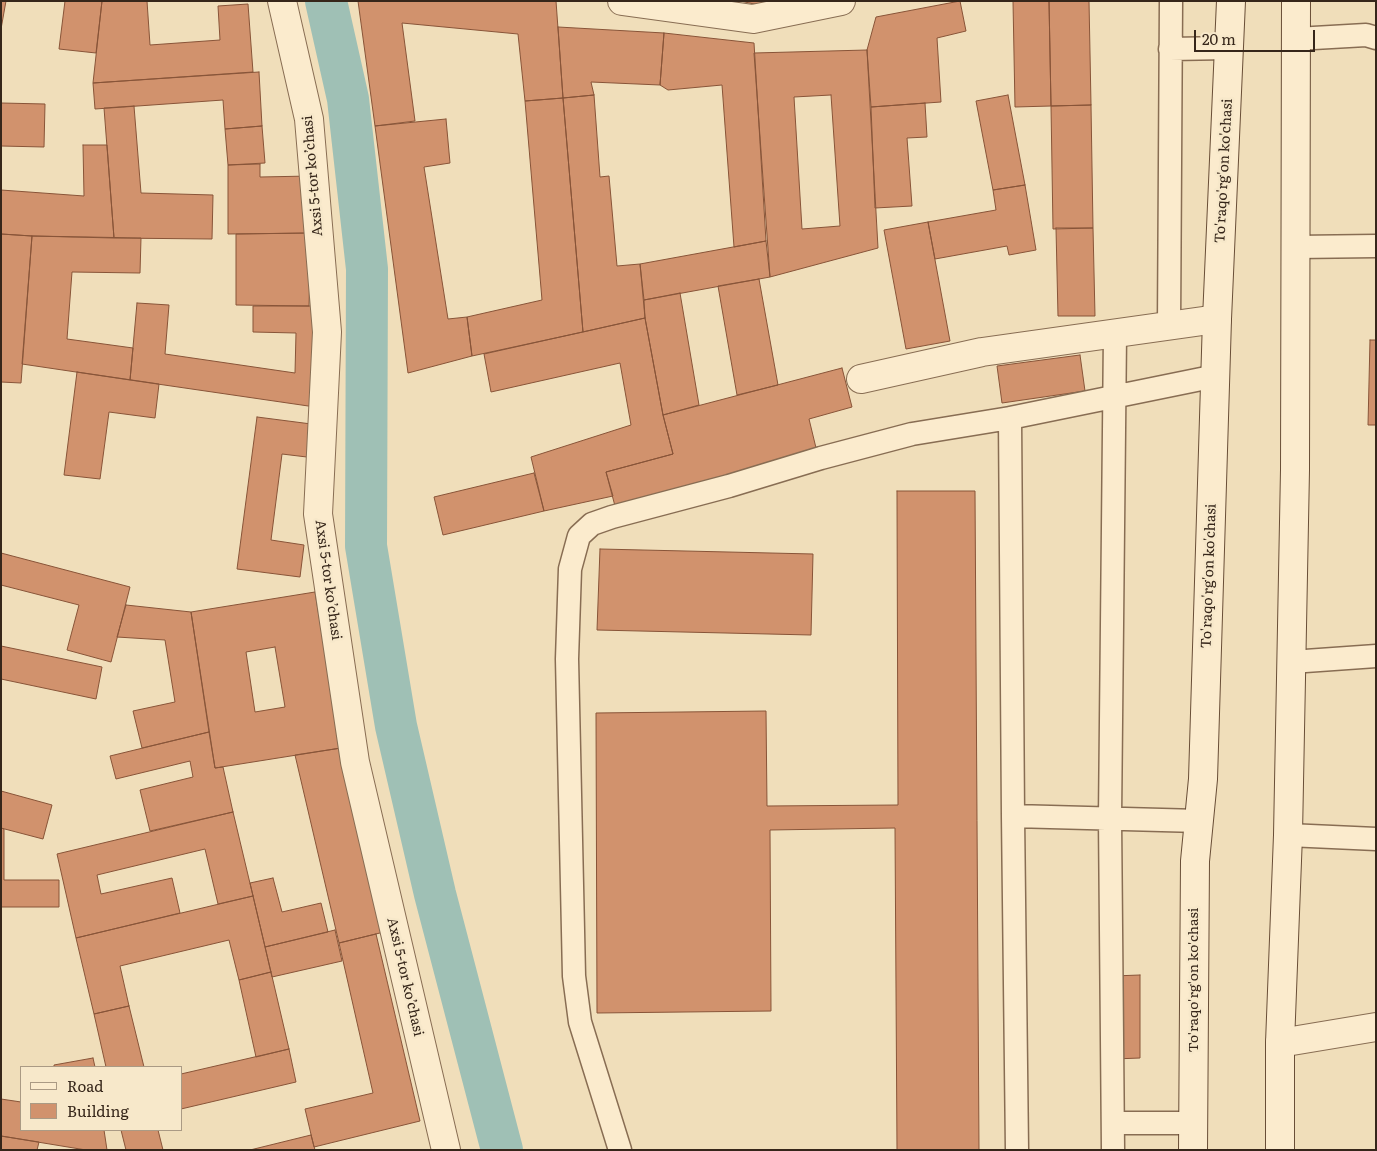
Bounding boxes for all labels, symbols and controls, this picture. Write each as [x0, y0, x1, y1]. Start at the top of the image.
scale bar [1197, 20, 1318, 52]
text: 20 m [1202, 27, 1236, 50]
street label: To'raqo'rg'on ko'chasi [1212, 98, 1236, 244]
street label: Аxsi 5-tor koʼchasi [299, 115, 327, 237]
street label: To'raqo'rg'on ko'chasi [1198, 503, 1220, 649]
street label: Аxsi 5-tor koʼchasi [311, 519, 345, 641]
street label: To'raqo'rg'on ko'chasi [1186, 908, 1202, 1052]
street label: Аxsi 5-tor koʼchasi [383, 916, 427, 1038]
legend [20, 1066, 182, 1131]
text: Road [67, 1074, 103, 1097]
text: Building [67, 1099, 129, 1122]

